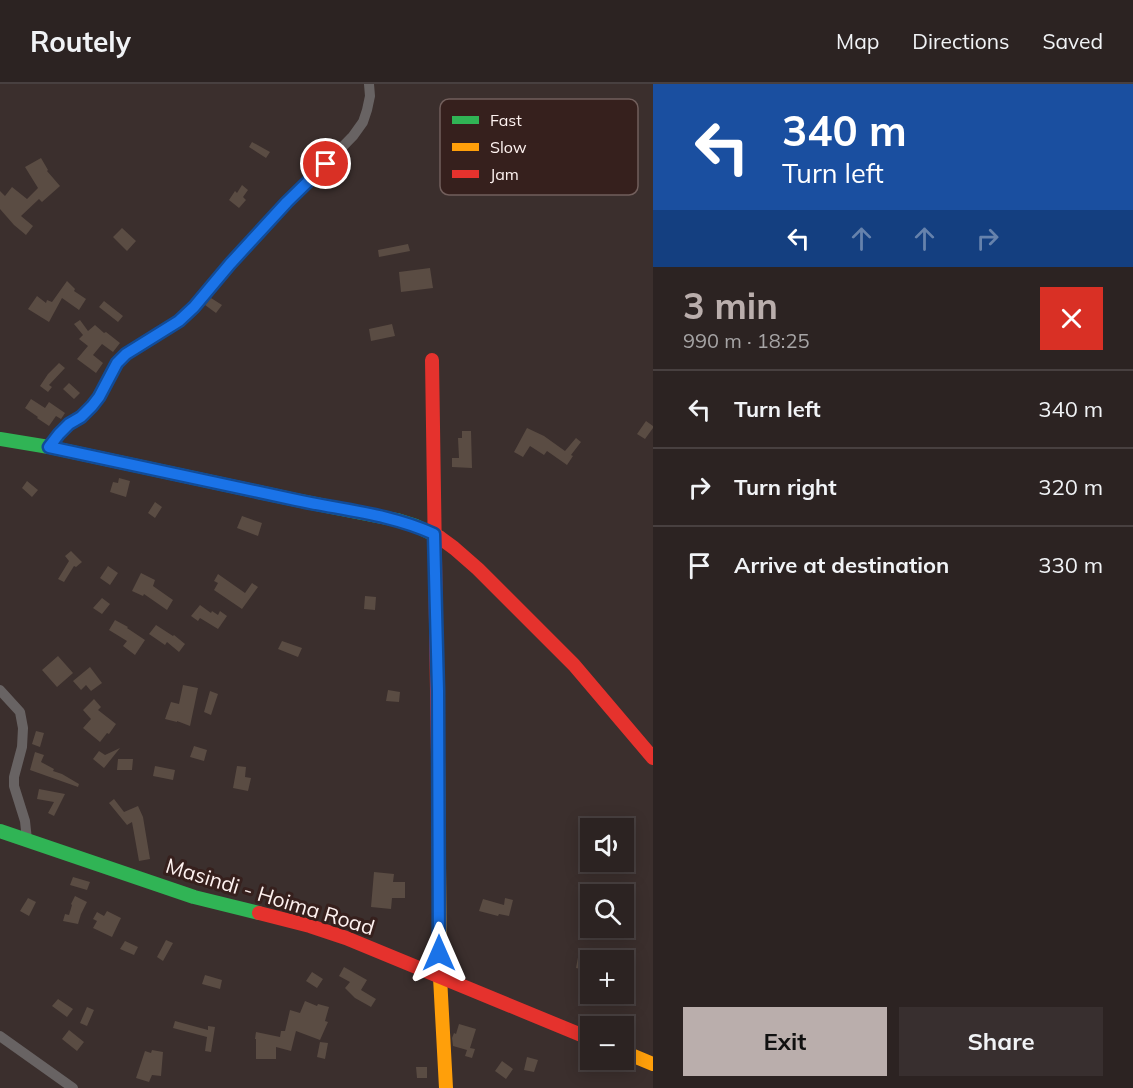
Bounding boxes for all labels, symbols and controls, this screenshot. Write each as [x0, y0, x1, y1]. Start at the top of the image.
text: Routely [30, 24, 131, 59]
text: Map [836, 28, 879, 54]
text: Directions [912, 28, 1009, 54]
text: Saved [1042, 28, 1103, 54]
legend [440, 99, 638, 195]
text: 340 m [782, 104, 907, 157]
icon: left [683, 108, 761, 186]
text: Fast [490, 110, 522, 130]
text: Slow [490, 137, 527, 157]
pin [300, 138, 351, 189]
icon: arrive [309, 147, 342, 180]
text: Turn left [782, 156, 884, 190]
text: Jam [490, 164, 519, 184]
icon: left [782, 222, 815, 255]
icon: ahead [845, 222, 878, 255]
icon: ahead [908, 222, 941, 255]
icon: right [971, 222, 1004, 255]
text: 3 min [683, 283, 778, 328]
button: close [1040, 287, 1103, 350]
text: 990 m · 18:25 [683, 328, 809, 353]
icon: left [683, 393, 716, 426]
text: Turn left [734, 395, 821, 423]
text: 340 m [1038, 395, 1103, 423]
icon: right [683, 471, 716, 504]
text: Turn right [734, 473, 837, 501]
text: 320 m [1038, 473, 1103, 501]
icon: arrive [683, 549, 716, 582]
text: Arrive at destination [734, 551, 949, 579]
text: 330 m [1038, 551, 1103, 579]
map controls [580, 818, 634, 1070]
button: sound [580, 818, 634, 872]
street label: Masindi - Hoima Road [163, 852, 378, 940]
button: search [580, 884, 634, 938]
position arrow [407, 921, 471, 985]
button: + [580, 950, 634, 1004]
button: Exit [683, 1007, 887, 1076]
button: Share [899, 1007, 1103, 1076]
button: − [580, 1016, 634, 1070]

